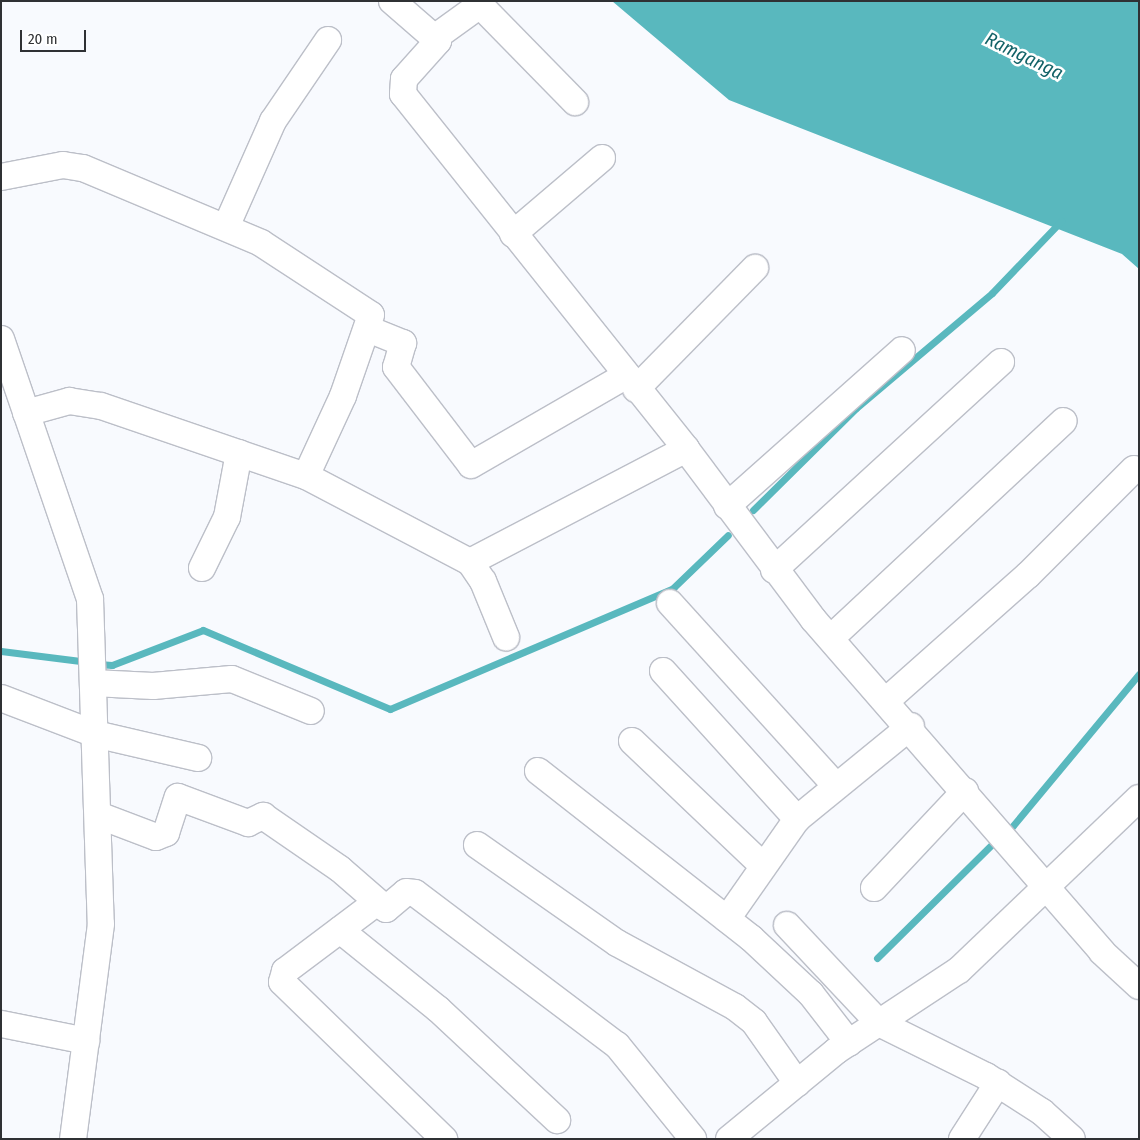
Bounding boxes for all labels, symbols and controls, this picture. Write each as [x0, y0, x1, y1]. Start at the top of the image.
scale bar [22, 20, 89, 52]
water label: Ramganga [981, 27, 1067, 85]
text: 20 m [28, 30, 58, 48]

